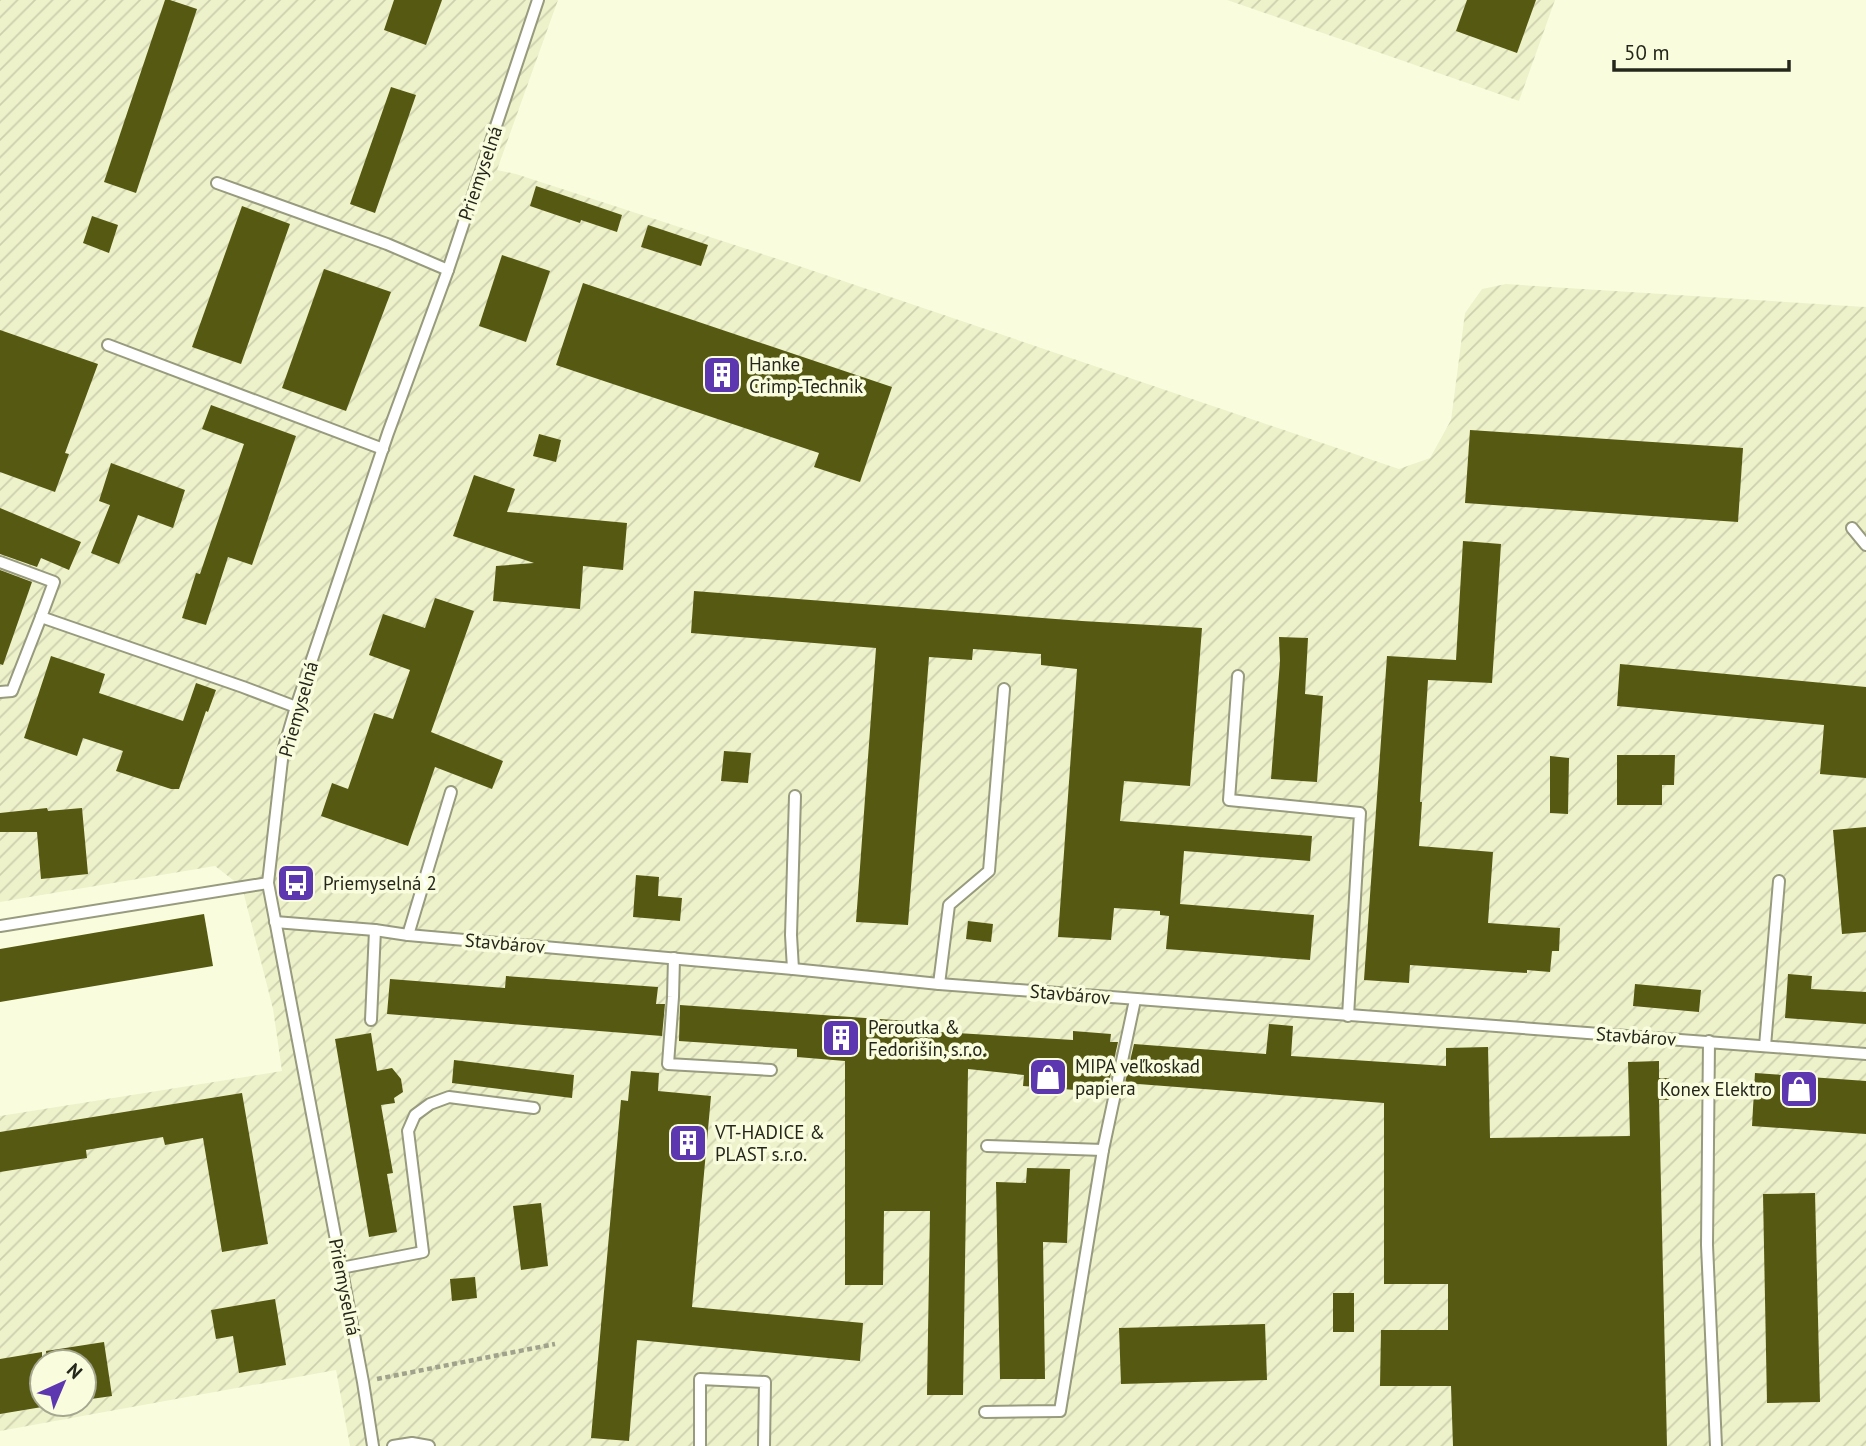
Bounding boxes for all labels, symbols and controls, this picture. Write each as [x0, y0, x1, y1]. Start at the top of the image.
scale bar [1614, 28, 1789, 72]
text: 50 m [1624, 39, 1670, 66]
street label: Priemyselná [453, 123, 507, 223]
place label: Hanke Crimp-Technik [749, 352, 863, 398]
building icon: Hanke Crimp-Technik [701, 354, 743, 396]
street label: Priemyselná [273, 658, 323, 760]
bus stop icon: Priemyselná 2 [275, 862, 317, 904]
place label: Priemyselná 2 [323, 871, 437, 895]
street label: Stavbárov [464, 928, 546, 958]
street label: Stavbárov [1029, 979, 1111, 1009]
place label: Peroutka & Fedorišin, s.r.o. [868, 1015, 986, 1061]
building icon: Peroutka & Fedorišin, s.r.o. [820, 1017, 862, 1059]
street label: Stavbárov [1595, 1021, 1677, 1051]
place label: MIPA veľkoskad papiera [1075, 1054, 1200, 1100]
shop icon: MIPA veľkoskad papiera [1027, 1056, 1069, 1098]
shop icon: Konex Elektro [1778, 1068, 1820, 1110]
place label: Konex Elektro [1660, 1077, 1772, 1101]
place label: VT-HADICE & PLAST s.r.o. [714, 1120, 825, 1166]
building icon: VT-HADICE & PLAST s.r.o. [667, 1122, 709, 1164]
street label: Priemyselná [324, 1236, 366, 1338]
north arrow [28, 1348, 98, 1418]
text: N [62, 1358, 88, 1384]

